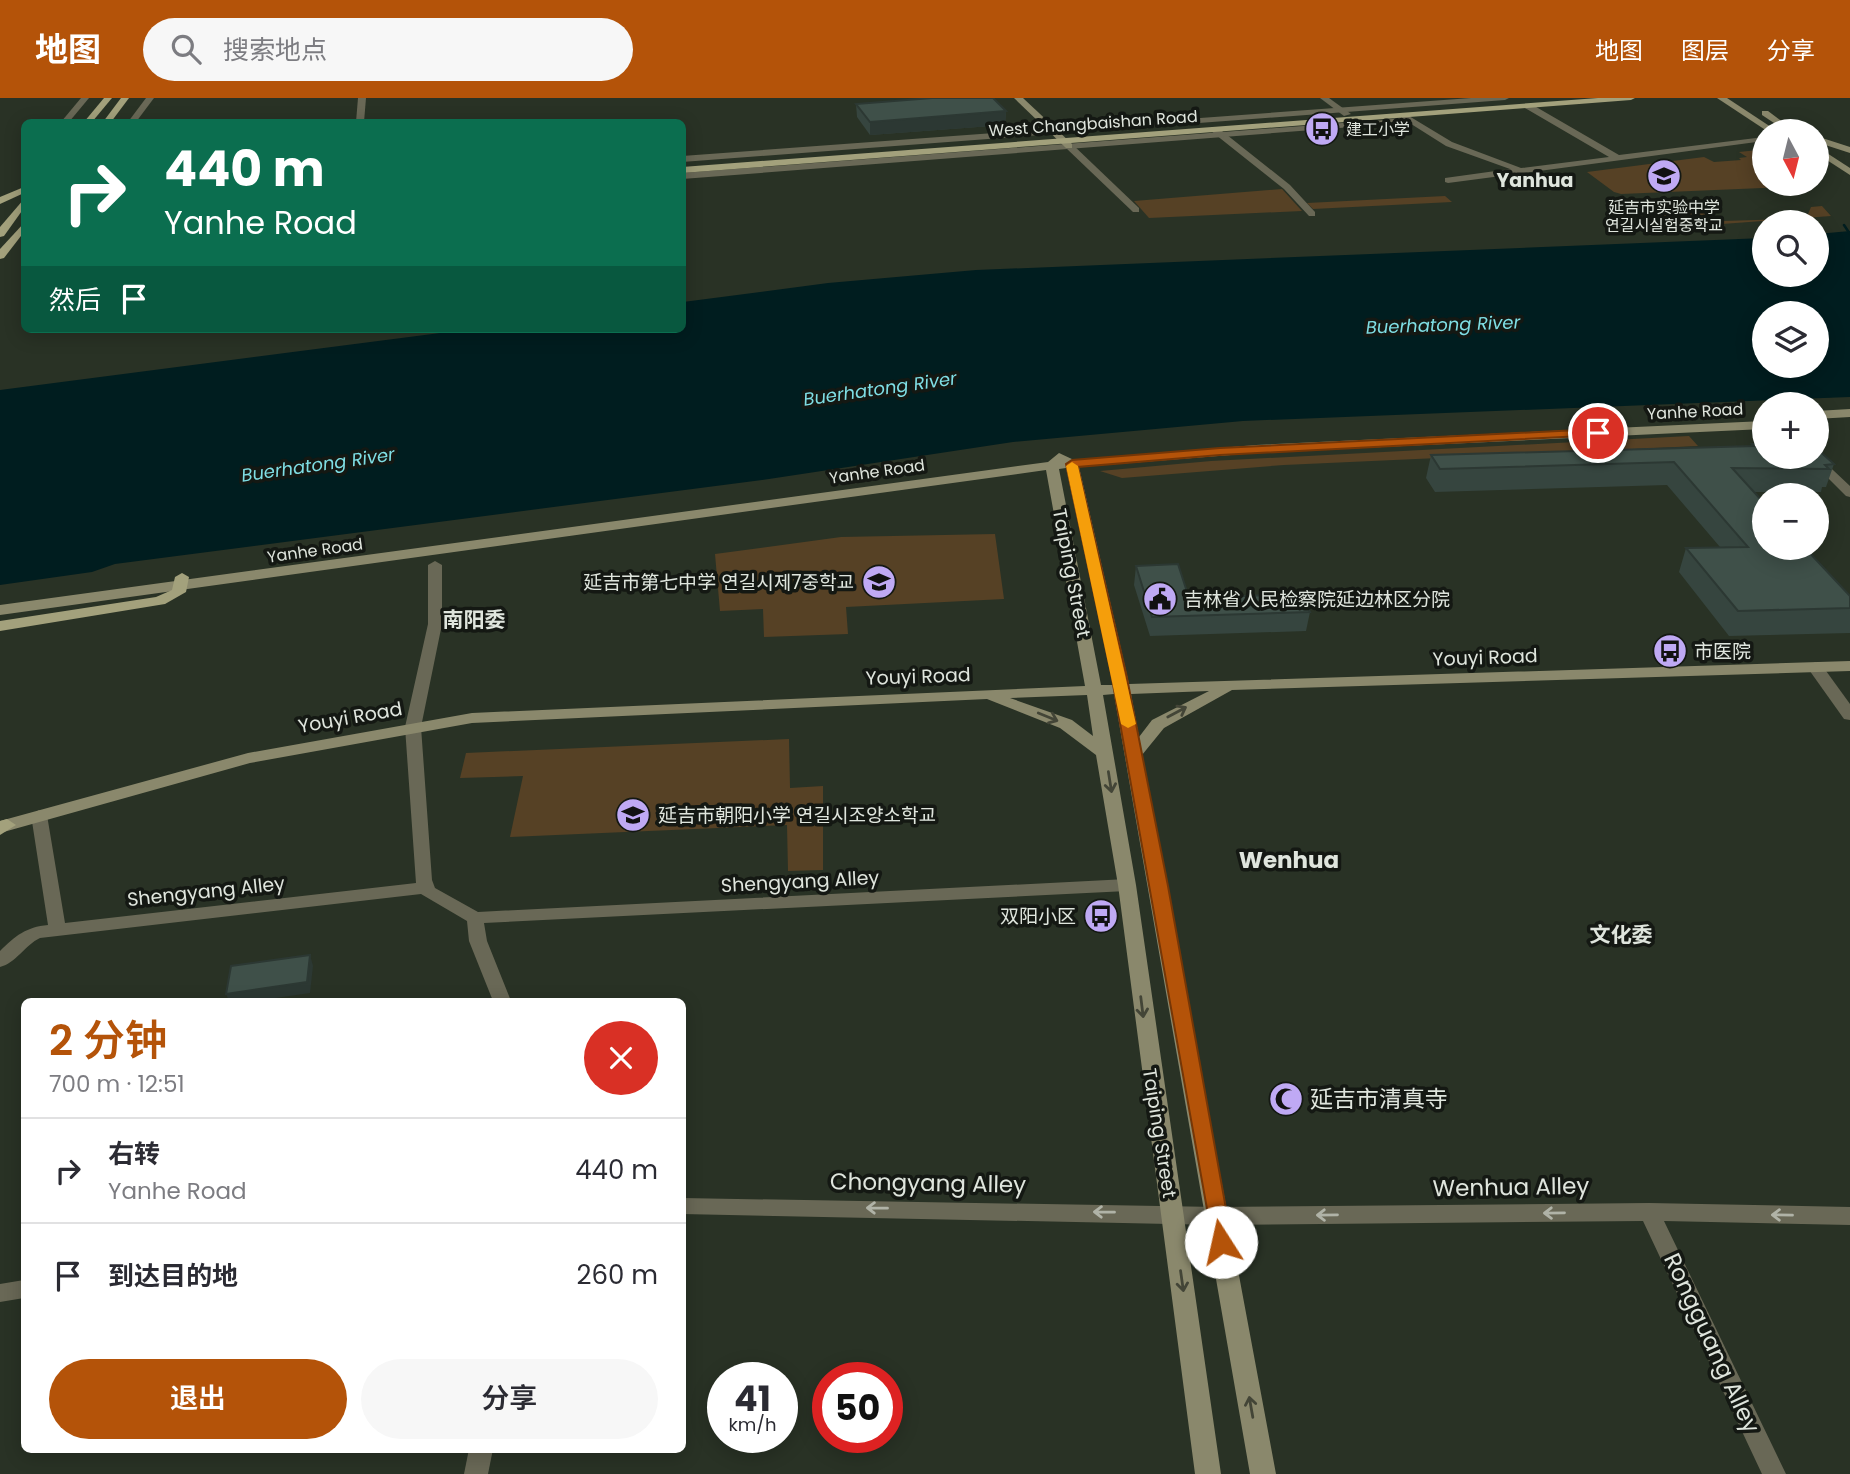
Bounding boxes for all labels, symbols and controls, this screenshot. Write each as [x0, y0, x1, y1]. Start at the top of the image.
search box [143, 18, 633, 81]
text: 地图 [35, 26, 101, 73]
icon: search [167, 30, 205, 68]
text: 搜索地点 [223, 32, 327, 68]
text: 地图 [1595, 34, 1643, 67]
text: 图层 [1681, 34, 1729, 67]
text: 分享 [1767, 34, 1815, 67]
street label: West Changbaishan Road [988, 105, 1198, 142]
bus stop icon: 建工小学 [1303, 110, 1341, 148]
place label: 建工小学 [1346, 118, 1410, 141]
north arrow [1752, 119, 1829, 196]
map controls [1752, 119, 1829, 560]
text: 440 m [164, 135, 325, 203]
icon: right [49, 147, 140, 238]
school or university icon: 延吉市实验中学 연길시실험중학교 [1645, 157, 1683, 195]
district label: Yanhua [1497, 167, 1573, 194]
place label: 延吉市实验中学 연길시실험중학교 [1605, 196, 1723, 237]
text: Yanhe Road [164, 200, 357, 245]
button: search [1752, 210, 1829, 287]
icon: arrive [115, 280, 153, 318]
text: 然后 [49, 282, 101, 318]
button: layers [1752, 301, 1829, 378]
water label: Buerhatong River [1365, 309, 1522, 340]
water label: Buerhatong River [802, 365, 959, 412]
button: + [1752, 392, 1829, 469]
street label: Yanhe Road [1646, 397, 1744, 426]
pin [1568, 403, 1628, 463]
icon: arrive [1579, 414, 1617, 452]
water label: Buerhatong River [240, 441, 397, 488]
street label: Yanhe Road [828, 453, 926, 490]
button: − [1752, 483, 1829, 560]
street label: Taiping Street [1046, 506, 1097, 640]
street label: Yanhe Road [266, 532, 364, 569]
school or university icon: 延吉市第七中学 연길시제7중학교 [860, 563, 898, 601]
place label: 延吉市第七中学 연길시제7중학교 [583, 569, 854, 596]
public building icon: 吉林省人民检察院延边林区分院 [1141, 580, 1179, 618]
place label: 吉林省人民检察院延边林区分院 [1184, 586, 1450, 613]
district label: 南阳委 [443, 605, 506, 634]
bus stop icon: 市医院 [1651, 632, 1689, 670]
place label: 市医院 [1694, 638, 1751, 665]
street label: Youyi Road [1432, 642, 1538, 673]
street label: Youyi Road [865, 661, 971, 692]
street label: Youyi Road [296, 695, 404, 740]
one-way arrow [1167, 705, 1187, 719]
one-way arrow [1037, 711, 1058, 724]
one-way arrow [1104, 770, 1117, 793]
school or university icon: 延吉市朝阳小学 연길시조양소학교 [614, 796, 652, 834]
place label: 延吉市朝阳小学 연길시조양소학교 [658, 802, 936, 829]
district label: Wenhua [1239, 844, 1339, 876]
street label: Shengyang Alley [720, 864, 880, 899]
street label: Shengyang Alley [126, 870, 286, 913]
bus stop icon: 双阳小区 [1082, 897, 1120, 935]
place label: 双阳小区 [1000, 903, 1076, 930]
district label: 文化委 [1590, 920, 1653, 949]
one-way arrow [1136, 995, 1149, 1018]
text: 2 分钟 [49, 1011, 167, 1070]
button: close [584, 1021, 658, 1095]
street label: Taiping Street [1136, 1066, 1183, 1200]
text: 700 m · 12:51 [49, 1068, 185, 1100]
mosque icon: 延吉市清真寺 [1267, 1080, 1305, 1118]
place label: 延吉市清真寺 [1310, 1083, 1448, 1115]
text: 右转 [108, 1136, 160, 1172]
icon: right [49, 1152, 87, 1190]
text: 440 m [575, 1152, 658, 1188]
street label: Chongyang Alley [830, 1165, 1027, 1201]
street label: Wenhua Alley [1432, 1170, 1590, 1204]
text: Yanhe Road [108, 1175, 247, 1207]
one-way arrow [866, 1201, 889, 1215]
one-way arrow [1093, 1205, 1116, 1219]
position arrow [1184, 1205, 1258, 1279]
one-way arrow [1543, 1206, 1566, 1220]
one-way arrow [1316, 1208, 1339, 1222]
one-way arrow [1771, 1208, 1794, 1221]
street label: Rongguang Alley [1656, 1248, 1768, 1438]
icon: arrive [49, 1257, 87, 1295]
text: 260 m [576, 1257, 658, 1293]
text: 到达目的地 [108, 1258, 238, 1294]
one-way arrow [1175, 1269, 1188, 1291]
button: 退出 [49, 1359, 347, 1439]
button: 分享 [361, 1359, 658, 1439]
speed limit sign: 50 [812, 1362, 903, 1453]
text: 41 [734, 1374, 771, 1423]
one-way arrow [1244, 1396, 1257, 1419]
text: km/h [729, 1412, 776, 1437]

